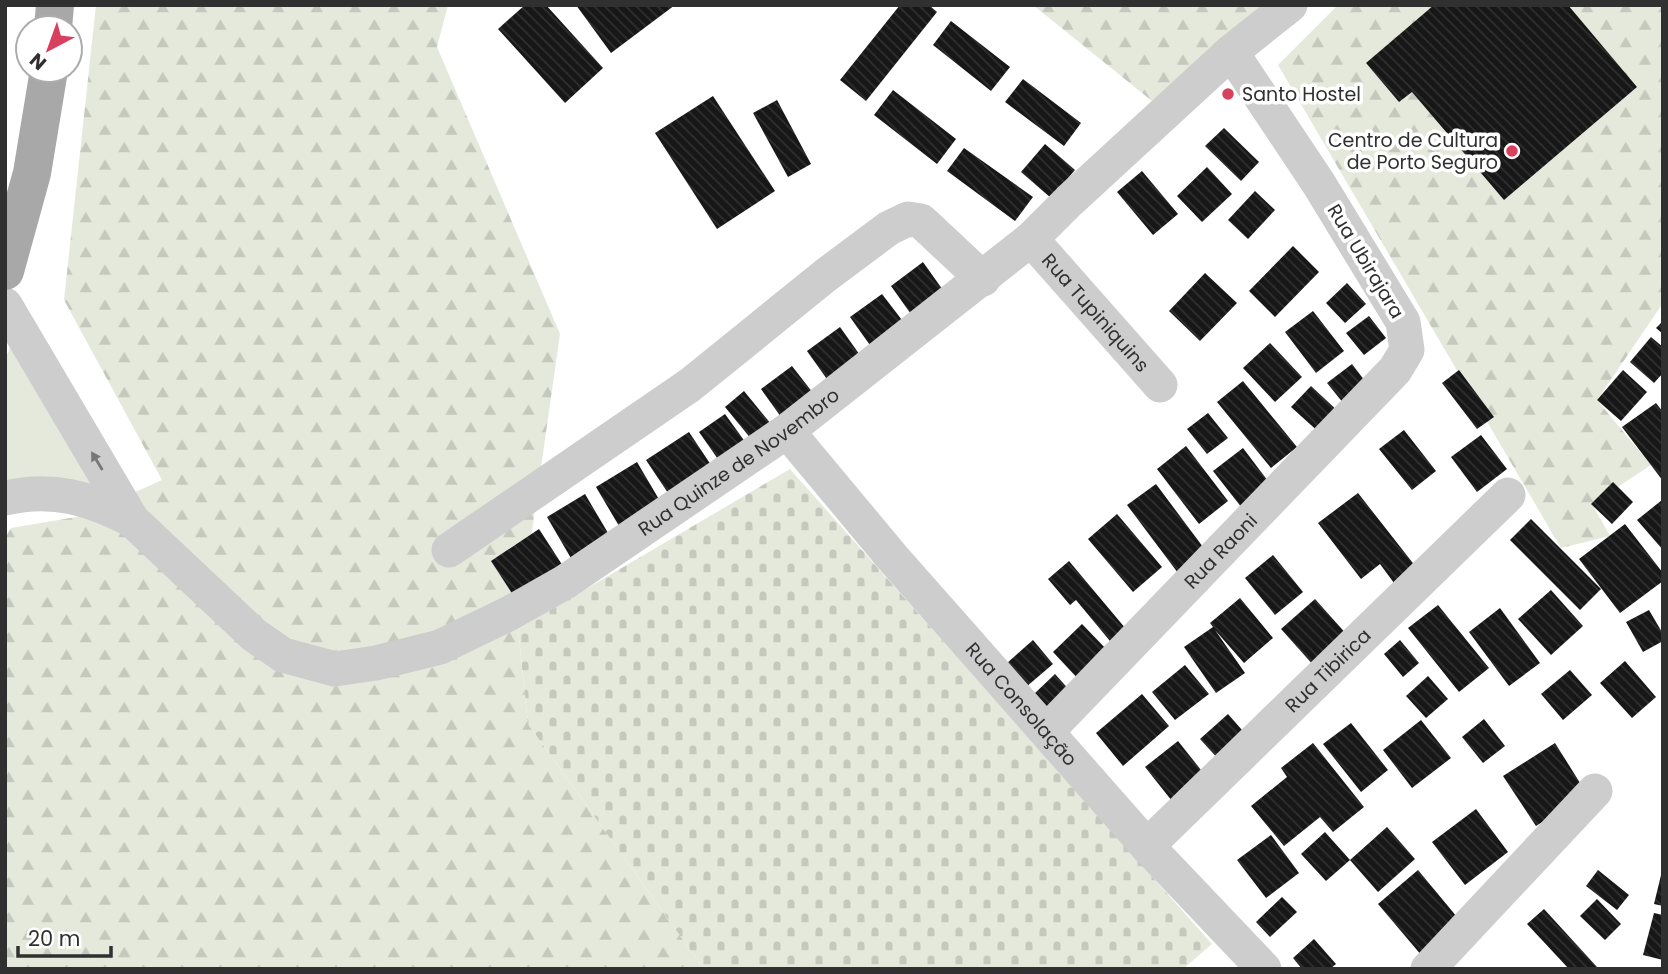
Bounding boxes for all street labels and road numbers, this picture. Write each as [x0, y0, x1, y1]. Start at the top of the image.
street label: Rua Ubirajara [1321, 199, 1410, 324]
street label: Rua Tupiniquins [1036, 247, 1155, 378]
street label: Rua Quinze de Novembro [633, 382, 845, 542]
street label: Rua Raoni [1178, 508, 1264, 595]
street label: Rua Tibirica [1279, 623, 1377, 719]
street label: Rua Consolação [959, 637, 1083, 772]

